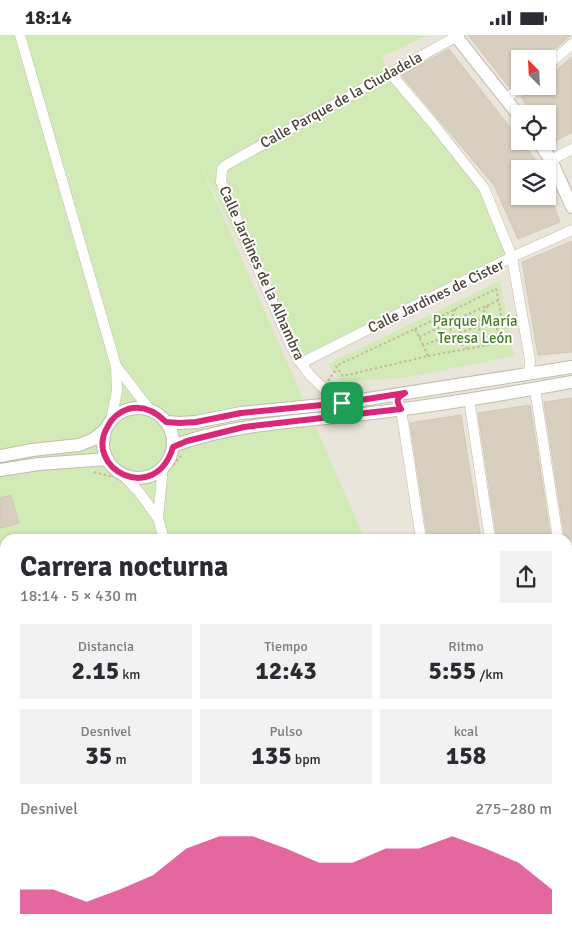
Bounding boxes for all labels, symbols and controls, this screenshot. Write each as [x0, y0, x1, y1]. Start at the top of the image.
text: 18:14 [25, 6, 72, 30]
street label: Calle Parque de la Ciudadela [257, 48, 425, 152]
north arrow [511, 50, 556, 95]
map controls [511, 50, 556, 205]
button: locate [511, 105, 556, 150]
button: layers [511, 160, 556, 205]
street label: Calle Jardines de la Alhambra [215, 183, 309, 363]
street label: Calle Jardines de Cister [365, 255, 507, 337]
park label: Parque María Teresa León [432, 312, 518, 347]
pin [321, 382, 363, 424]
icon: arrive [328, 389, 356, 417]
text: Carrera nocturna [20, 550, 228, 584]
button: share [500, 551, 552, 603]
text: 18:14 · 5 × 430 m [20, 586, 137, 606]
text: Distancia [78, 638, 134, 655]
text: Tiempo [264, 638, 308, 655]
text: Ritmo [448, 638, 484, 655]
text: 2.15 [72, 655, 119, 686]
text: 12:43 [255, 655, 317, 686]
text: 5:55 [428, 655, 476, 686]
text: km [119, 666, 140, 683]
text: /km [476, 666, 504, 683]
text: Desnivel [81, 723, 131, 740]
text: Pulso [270, 723, 302, 740]
text: kcal [454, 723, 478, 740]
text: 35 [85, 740, 112, 771]
text: 135 [251, 740, 292, 771]
text: 158 [446, 740, 486, 771]
text: m [112, 751, 127, 768]
text: bpm [292, 751, 321, 768]
text: Desnivel [20, 799, 78, 819]
text: 275–280 m [475, 799, 552, 819]

